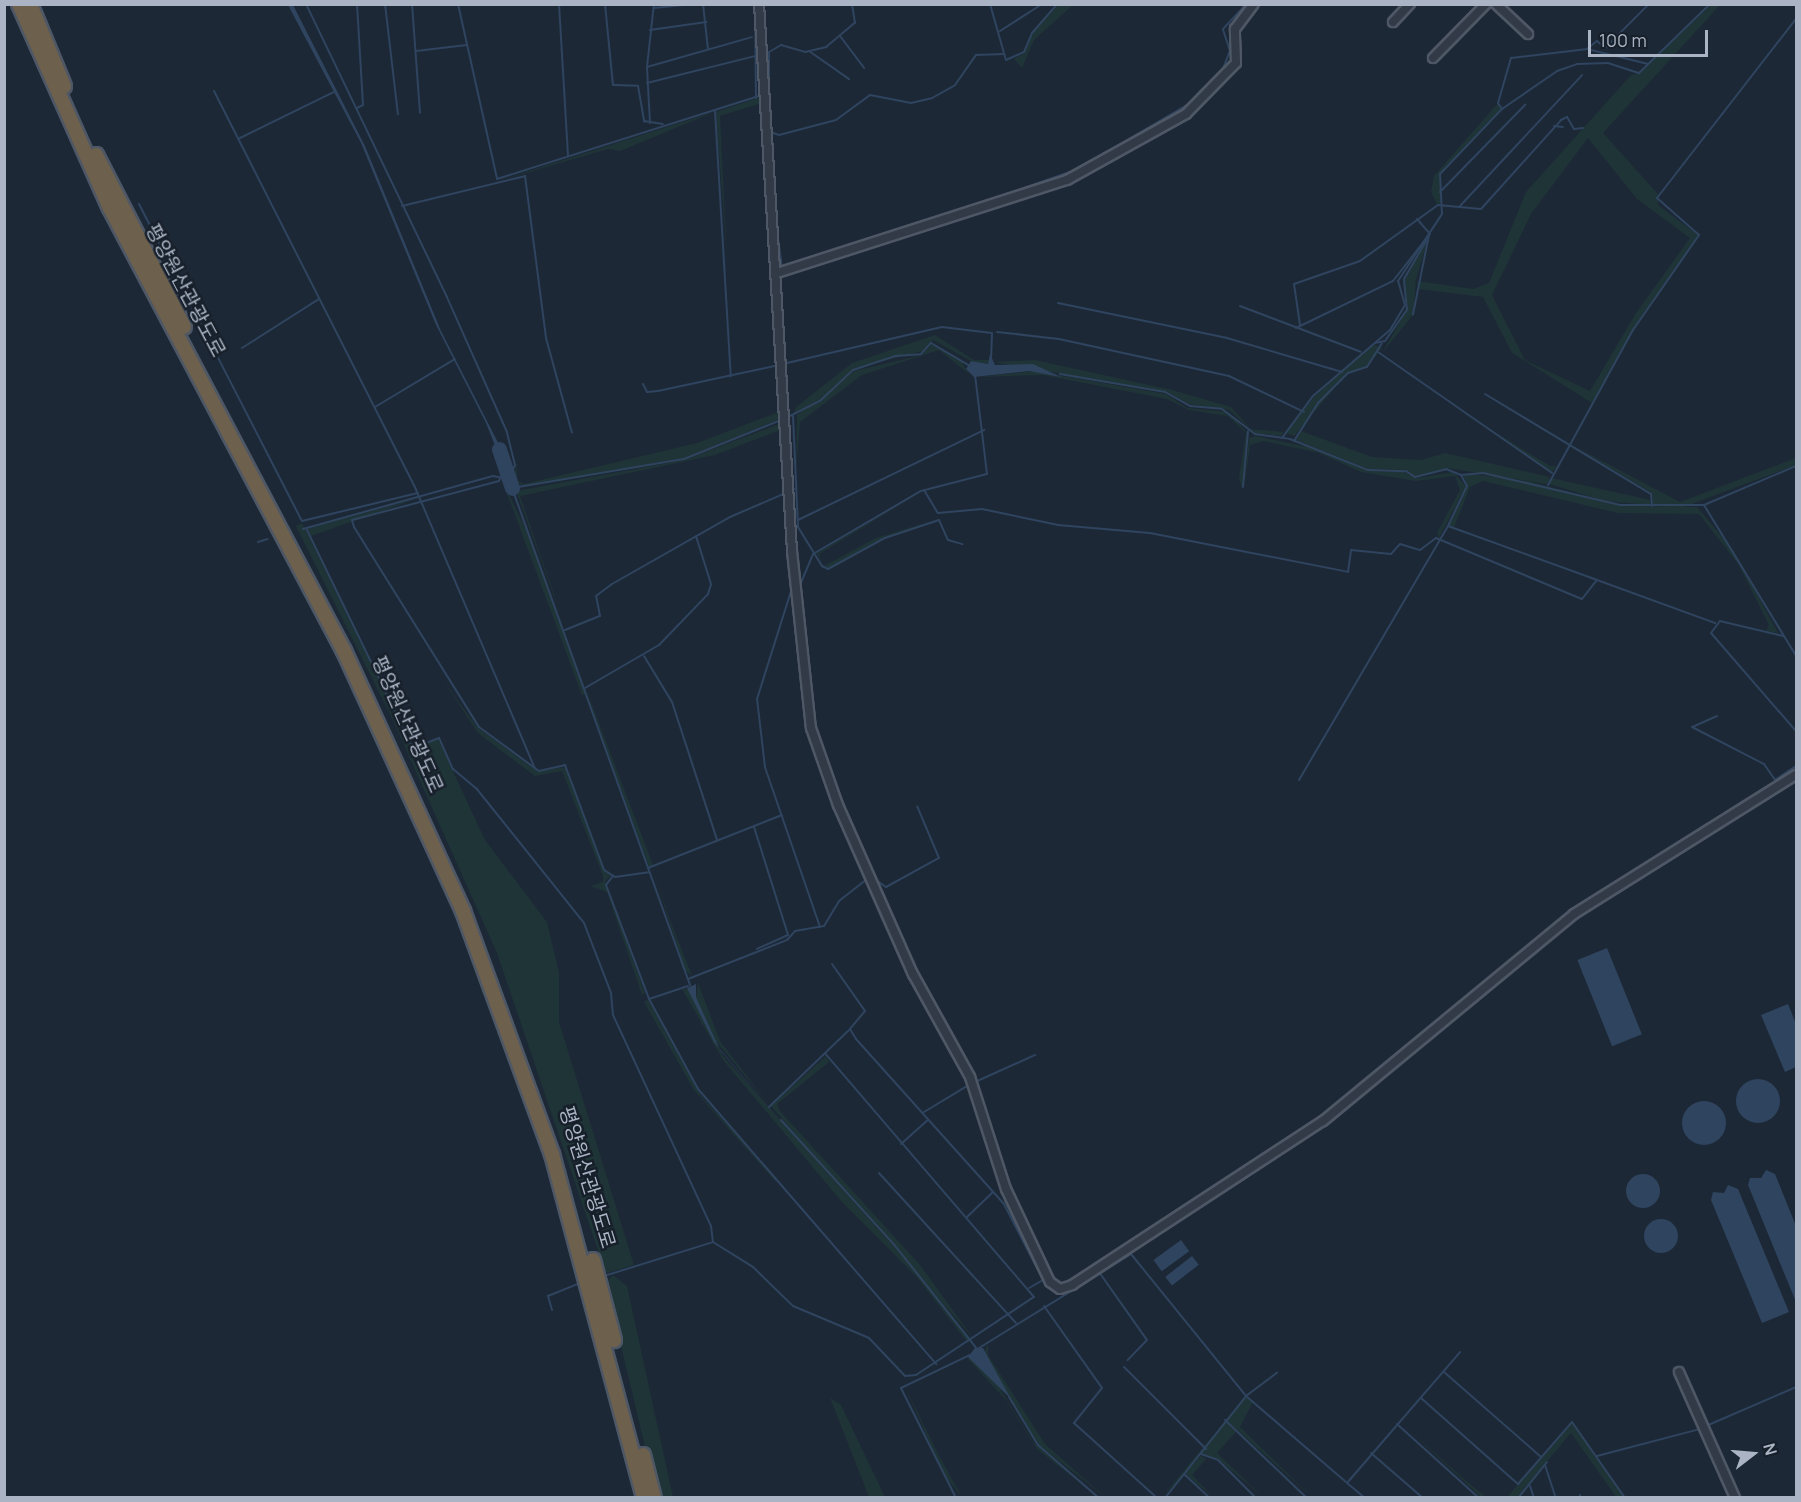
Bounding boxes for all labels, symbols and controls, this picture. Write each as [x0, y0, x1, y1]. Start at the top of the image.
scale bar [1591, 18, 1711, 56]
text: 100 m [1599, 28, 1647, 52]
street label: 평양원산관광도로 [141, 219, 231, 361]
street label: 평양원산관광도로 [367, 652, 449, 796]
street label: 평양원산관광도로 [555, 1103, 621, 1251]
north arrow [1723, 1424, 1783, 1484]
text: N [1758, 1440, 1782, 1458]

